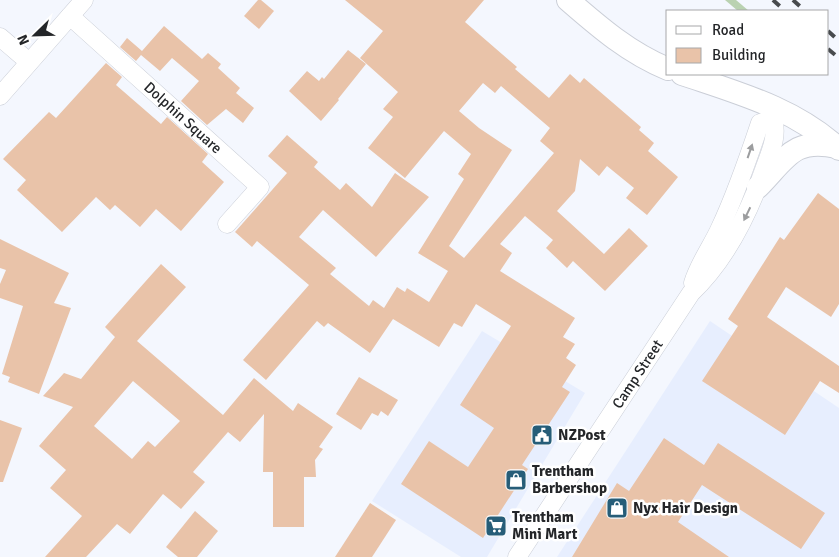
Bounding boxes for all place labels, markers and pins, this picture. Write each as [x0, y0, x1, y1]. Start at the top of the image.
public building icon: NZPost [530, 423, 554, 447]
place label: NZPost [558, 426, 606, 444]
place label: Trentham Barbershop [532, 462, 607, 497]
shop icon: Trentham Barbershop [504, 468, 528, 492]
shop icon: Nyx Hair Design [605, 496, 629, 520]
place label: Nyx Hair Design [633, 499, 738, 517]
place label: Trentham Mini Mart [512, 508, 578, 543]
supermarket icon: Trentham Mini Mart [484, 514, 508, 538]

